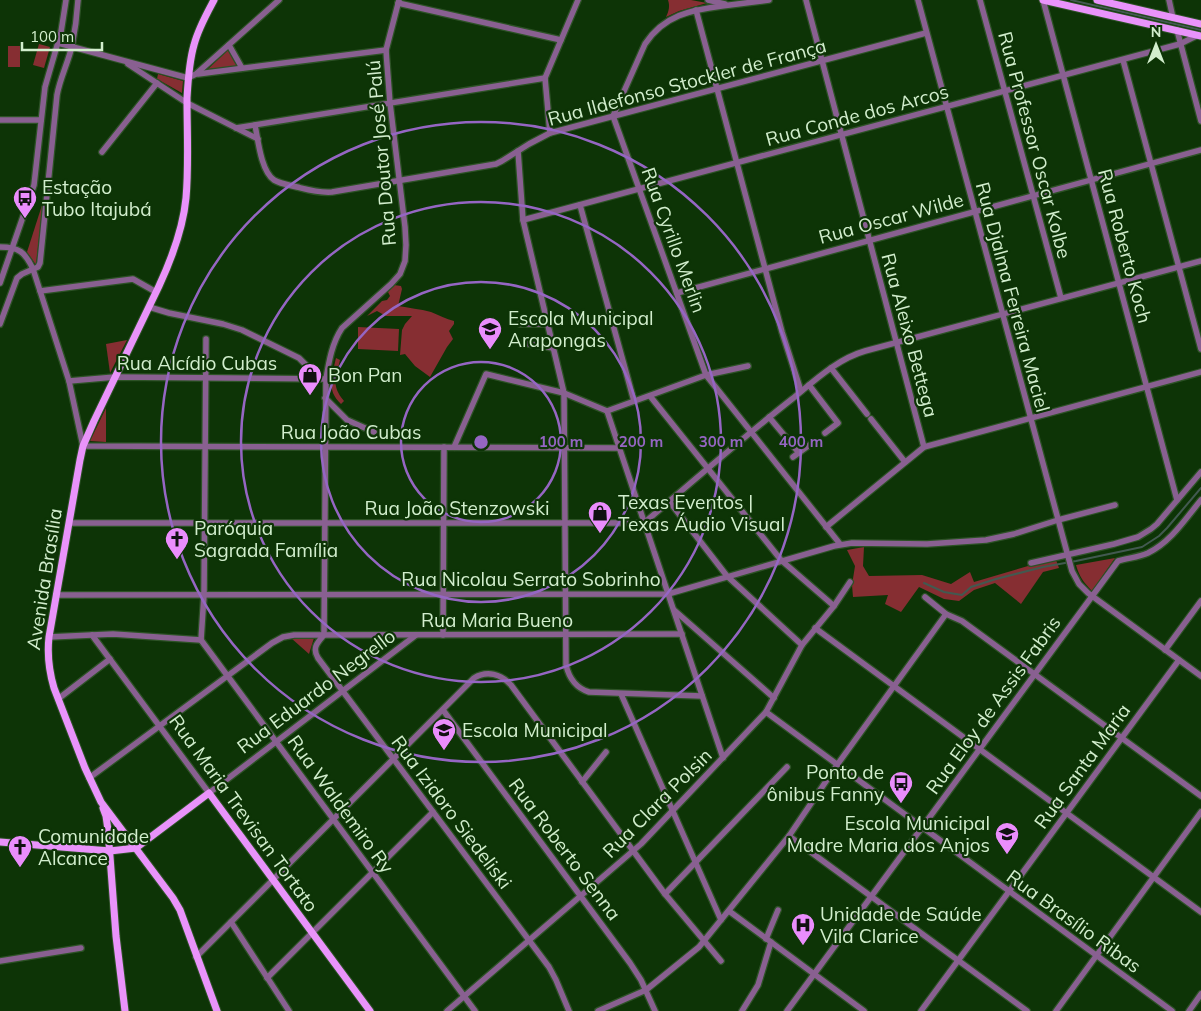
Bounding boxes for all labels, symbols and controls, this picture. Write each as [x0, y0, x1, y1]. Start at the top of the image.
scale bar [22, 20, 102, 52]
north arrow [1131, 20, 1181, 70]
text: N [1151, 23, 1161, 41]
text: 100 m [30, 27, 74, 46]
street label: Rua Professor Oscar Kolbe [993, 29, 1077, 261]
street label: Rua Ildefonso Stockler de França [545, 33, 829, 131]
street label: Rua Doutor José Palú [361, 59, 401, 247]
street label: Rua Conde dos Arcos [763, 79, 951, 151]
street label: Rua Cyrillo Merlin [637, 164, 711, 316]
street label: Rua Roberto Koch [1093, 166, 1157, 326]
place label: Estação Tubo Itajubá [42, 175, 152, 221]
street label: Rua Djalma Ferreira Maciel [971, 179, 1055, 415]
bus stop icon: Estação Tubo Itajubá [12, 185, 38, 219]
street label: Rua Oscar Wilde [816, 187, 966, 249]
street label: Rua Aleixo Bettega [877, 250, 943, 420]
place label: Escola Municipal Arapongas [508, 306, 654, 352]
school or university icon: Escola Municipal Arapongas [477, 316, 503, 350]
street label: Rua Alcídio Cubas [117, 351, 277, 375]
shop icon: Bon Pan [297, 362, 323, 396]
place label: Bon Pan [328, 363, 402, 387]
street label: Rua João Cubas [281, 420, 421, 444]
text: 100 m [539, 432, 583, 451]
text: 200 m [619, 432, 663, 451]
text: 300 m [699, 432, 743, 451]
text: 400 m [779, 432, 823, 451]
centre of rings [472, 433, 490, 451]
place label: Texas Eventos | Texas Áudio Visual [618, 490, 785, 536]
street label: Rua João Stenzowski [364, 496, 550, 520]
shop icon: Texas Eventos | Texas Áudio Visual [587, 500, 613, 534]
street label: Avenida Brasília [21, 507, 67, 651]
place label: Paróquia Sagrada Família [194, 516, 338, 562]
church icon: Paróquia Sagrada Família [164, 526, 190, 560]
street label: Rua Nicolau Serrato Sobrinho [401, 567, 661, 591]
street label: Rua Maria Bueno [421, 608, 573, 632]
street label: Rua Eloy de Assis Fabris [920, 611, 1066, 799]
street label: Rua Eduardo Negrello [232, 624, 400, 758]
street label: Rua Santa Maria [1029, 699, 1135, 833]
street label: Rua Maria Trevisan Tortato [164, 710, 324, 916]
school or university icon: Escola Municipal [431, 717, 457, 751]
place label: Escola Municipal [462, 718, 608, 742]
street label: Rua Waldemiro Ry [283, 730, 399, 878]
street label: Rua Izidoro Siedeliski [386, 731, 518, 893]
street label: Rua Clara Polsin [597, 743, 717, 863]
place label: Ponto de ônibus Fanny [767, 760, 884, 806]
bus stop icon: Ponto de ônibus Fanny [888, 770, 914, 804]
street label: Rua Roberto Senna [504, 773, 626, 925]
place label: Escola Municipal Madre Maria dos Anjos [787, 811, 990, 857]
school or university icon: Escola Municipal Madre Maria dos Anjos [994, 821, 1020, 855]
place label: Comunidade Alcance [38, 824, 149, 870]
church icon: Comunidade Alcance [7, 834, 33, 868]
street label: Rua Brasílio Ribas [1002, 864, 1146, 978]
place label: Unidade de Saúde Vila Clarice [820, 902, 982, 948]
hospital icon: Unidade de Saúde Vila Clarice [790, 912, 816, 946]

